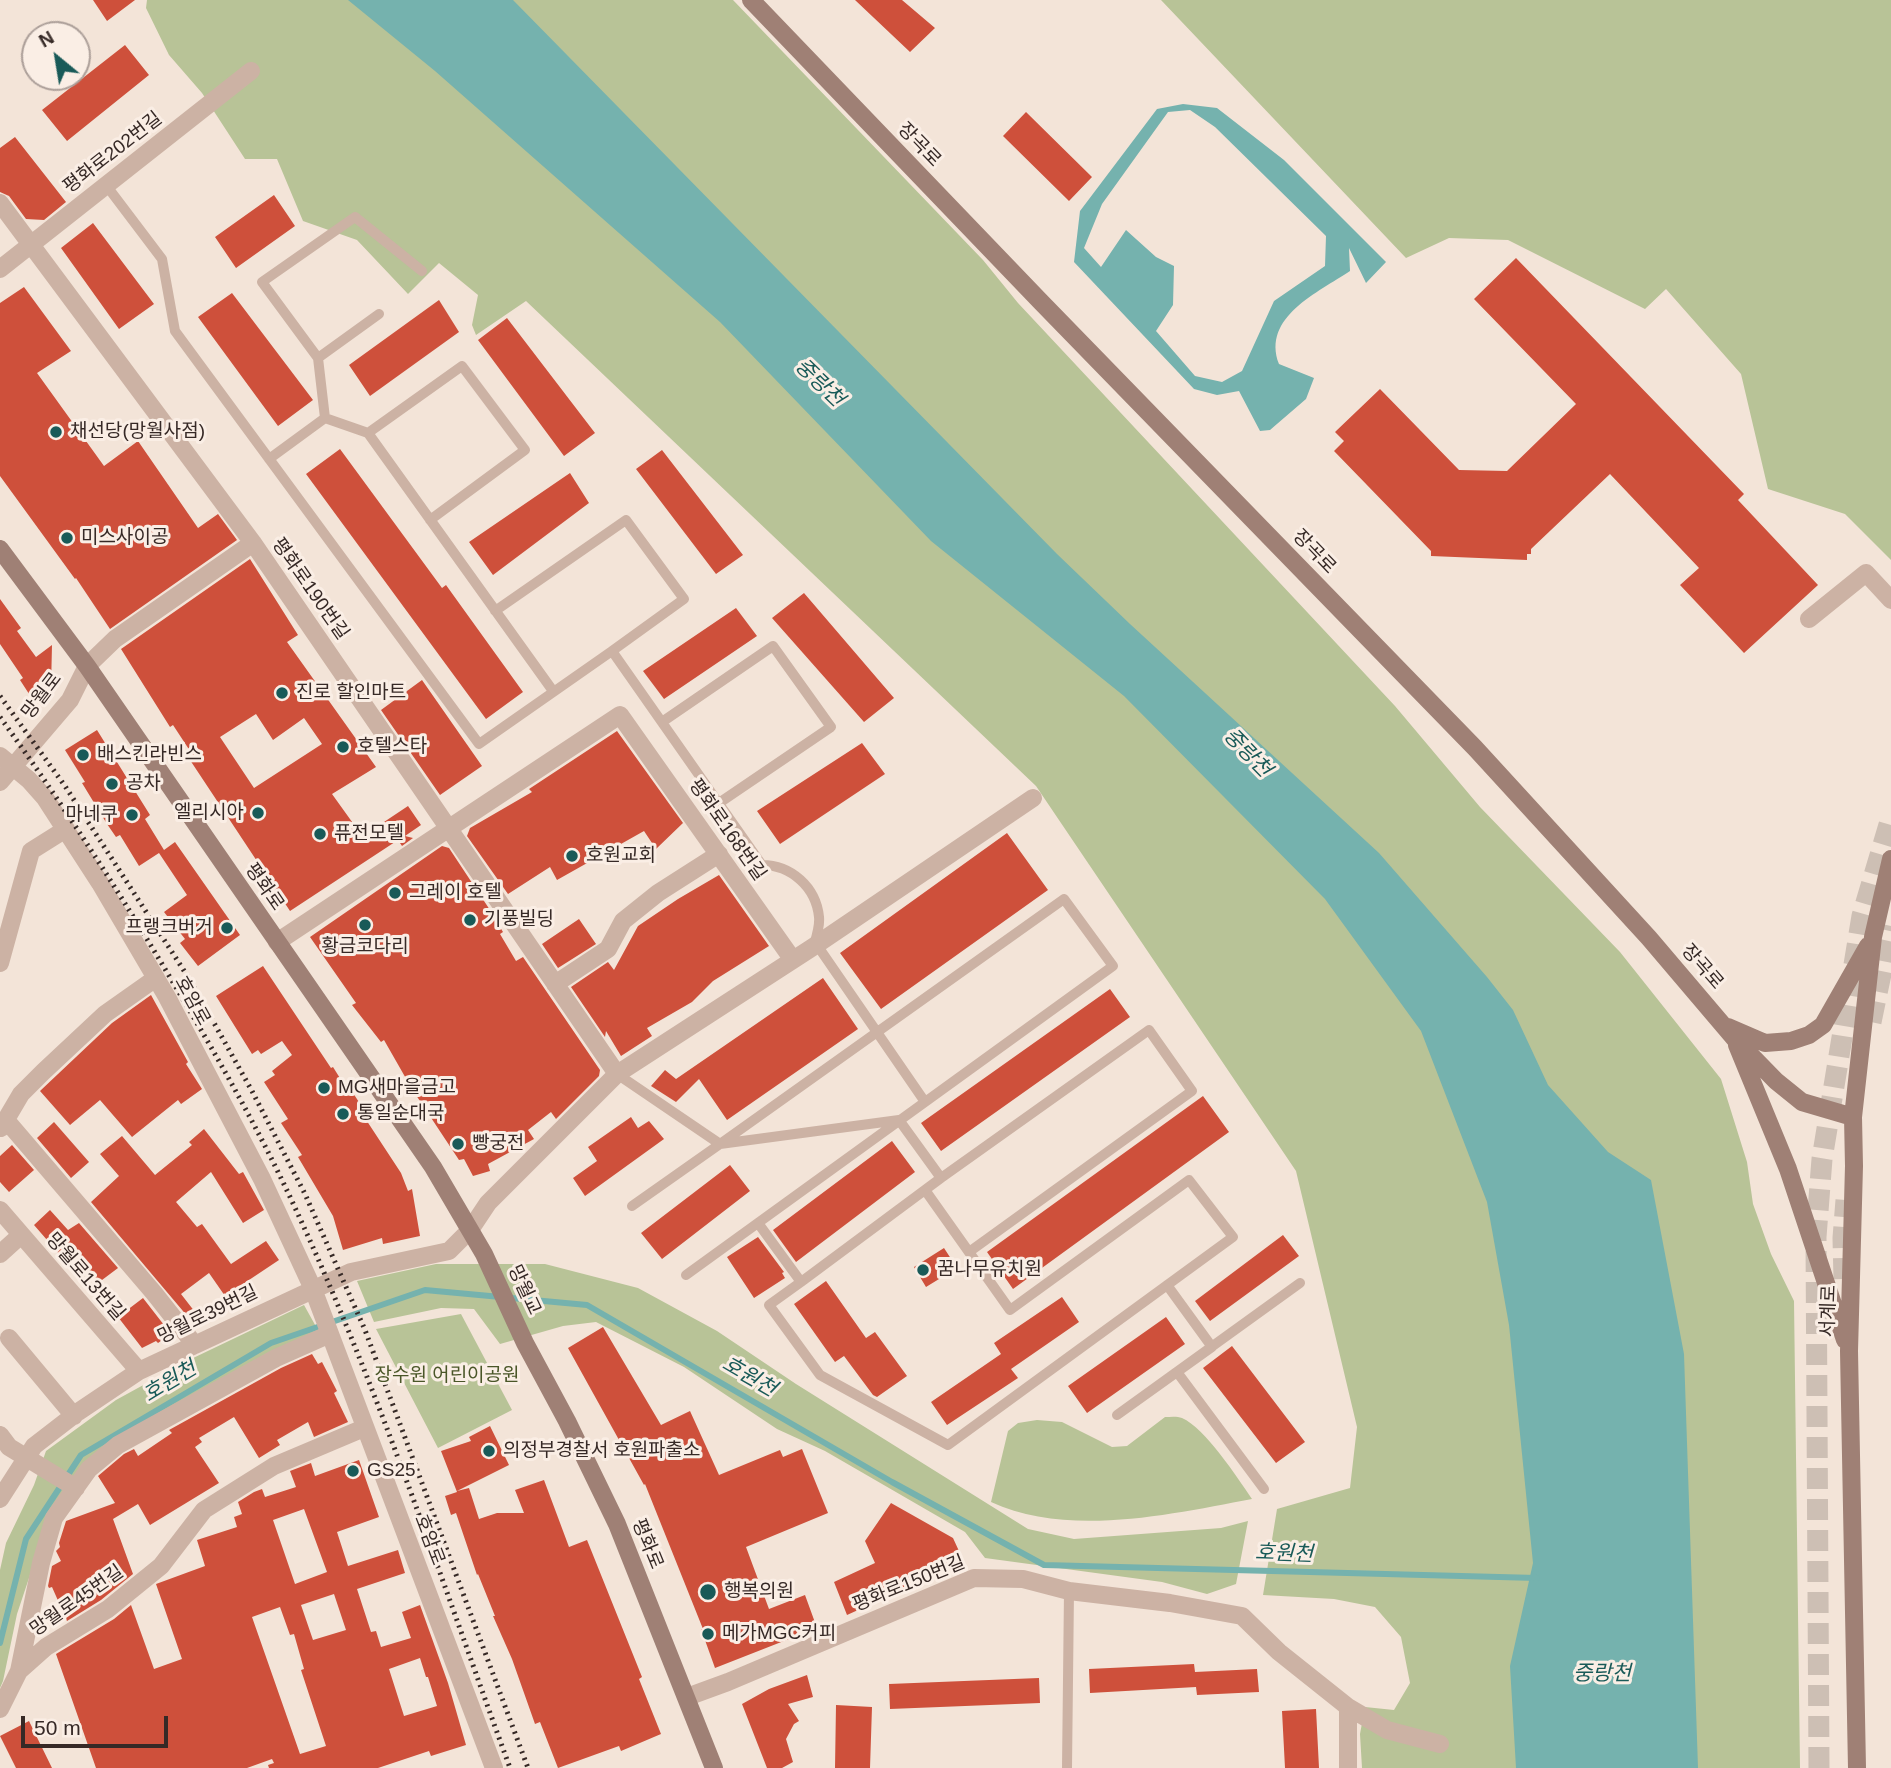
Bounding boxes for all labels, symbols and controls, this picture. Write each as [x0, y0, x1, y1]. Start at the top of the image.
north arrow [21, 21, 91, 91]
text: N [35, 27, 57, 52]
street label: 평화로202번길 [59, 107, 167, 199]
street label: 장곡로 [893, 118, 945, 172]
water label: 중랑천 [789, 354, 849, 412]
place label: 채선당(망월사점) [70, 421, 205, 443]
marker: 채선당(망월사점) [48, 424, 64, 440]
street label: 장곡로 [1288, 525, 1340, 579]
place label: 미스사이공 [81, 527, 168, 549]
marker: 미스사이공 [59, 530, 75, 546]
street label: 평화로190번길 [267, 534, 353, 644]
street label: 망월로 [17, 668, 67, 724]
place label: 진로 할인마트 [296, 682, 406, 704]
marker: 진로 할인마트 [274, 685, 290, 701]
water label: 중랑천 [1218, 723, 1276, 783]
place label: 호텔스타 [357, 736, 427, 758]
marker: 호텔스타 [335, 739, 351, 755]
place label: 배스킨라빈스 [97, 744, 202, 766]
marker: 배스킨라빈스 [75, 747, 91, 763]
place label: 공차 [126, 773, 161, 795]
street label: 평화로168번길 [684, 775, 770, 885]
marker: 공차 [104, 776, 120, 792]
place label: 엘리시아 [174, 802, 244, 824]
place label: 마네쿠 [66, 804, 118, 826]
marker: 엘리시아 [250, 805, 266, 821]
marker: 마네쿠 [124, 807, 140, 823]
place label: 퓨전모텔 [334, 823, 404, 845]
marker: 퓨전모텔 [312, 826, 328, 842]
place label: 호원교회 [586, 845, 656, 867]
marker: 호원교회 [564, 848, 580, 864]
street label: 평화로 [240, 859, 288, 915]
place label: 그레이 호텔 [409, 882, 502, 904]
marker: 그레이 호텔 [387, 885, 403, 901]
place label: 기풍빌딩 [484, 909, 554, 931]
marker: 기풍빌딩 [462, 912, 478, 928]
place label: 프랭크버거 [126, 917, 213, 939]
marker: 황금코다리 [357, 917, 373, 933]
marker: 프랭크버거 [219, 920, 235, 936]
place label: 황금코다리 [321, 936, 409, 958]
street label: 장곡로 [1676, 940, 1728, 994]
street label: 호암로 [169, 973, 215, 1029]
place label: MG새마을금고 [338, 1077, 456, 1099]
marker: MG새마을금고 [316, 1080, 332, 1096]
place label: 통일순대국 [357, 1103, 444, 1125]
marker: 통일순대국 [335, 1106, 351, 1122]
place label: 빵궁전 [472, 1133, 524, 1155]
marker: 빵궁전 [450, 1136, 466, 1152]
street label: 망월로13번길 [41, 1229, 129, 1325]
place label: 꿈나무유치원 [937, 1259, 1042, 1281]
street label: 망월교 [503, 1261, 545, 1319]
marker: 꿈나무유치원 [915, 1262, 931, 1278]
street label: 망월로39번길 [154, 1281, 262, 1349]
street label: 서계로 [1817, 1284, 1841, 1338]
water label: 호원천 [718, 1352, 780, 1402]
water label: 호원천 [139, 1356, 201, 1408]
park label: 장수원 어린이공원 [374, 1365, 520, 1387]
place label: 의정부경찰서 호원파출소 [503, 1440, 701, 1462]
marker: 의정부경찰서 호원파출소 [481, 1443, 497, 1459]
place label: GS25 [367, 1460, 416, 1482]
marker: GS25 [345, 1463, 361, 1479]
street label: 호암로 [409, 1511, 449, 1569]
street label: 평화로 [627, 1515, 667, 1573]
water label: 호원천 [1255, 1540, 1313, 1568]
street label: 평화로150번길 [850, 1551, 968, 1617]
street label: 망월로45번길 [26, 1561, 128, 1641]
place label: 행복의원 [724, 1581, 794, 1603]
marker: 행복의원 [698, 1582, 718, 1602]
place label: 메가MGC커피 [722, 1623, 836, 1645]
marker: 메가MGC커피 [700, 1626, 716, 1642]
water label: 중랑천 [1573, 1661, 1631, 1687]
scale bar [24, 1702, 172, 1746]
text: 50 m [34, 1716, 81, 1739]

